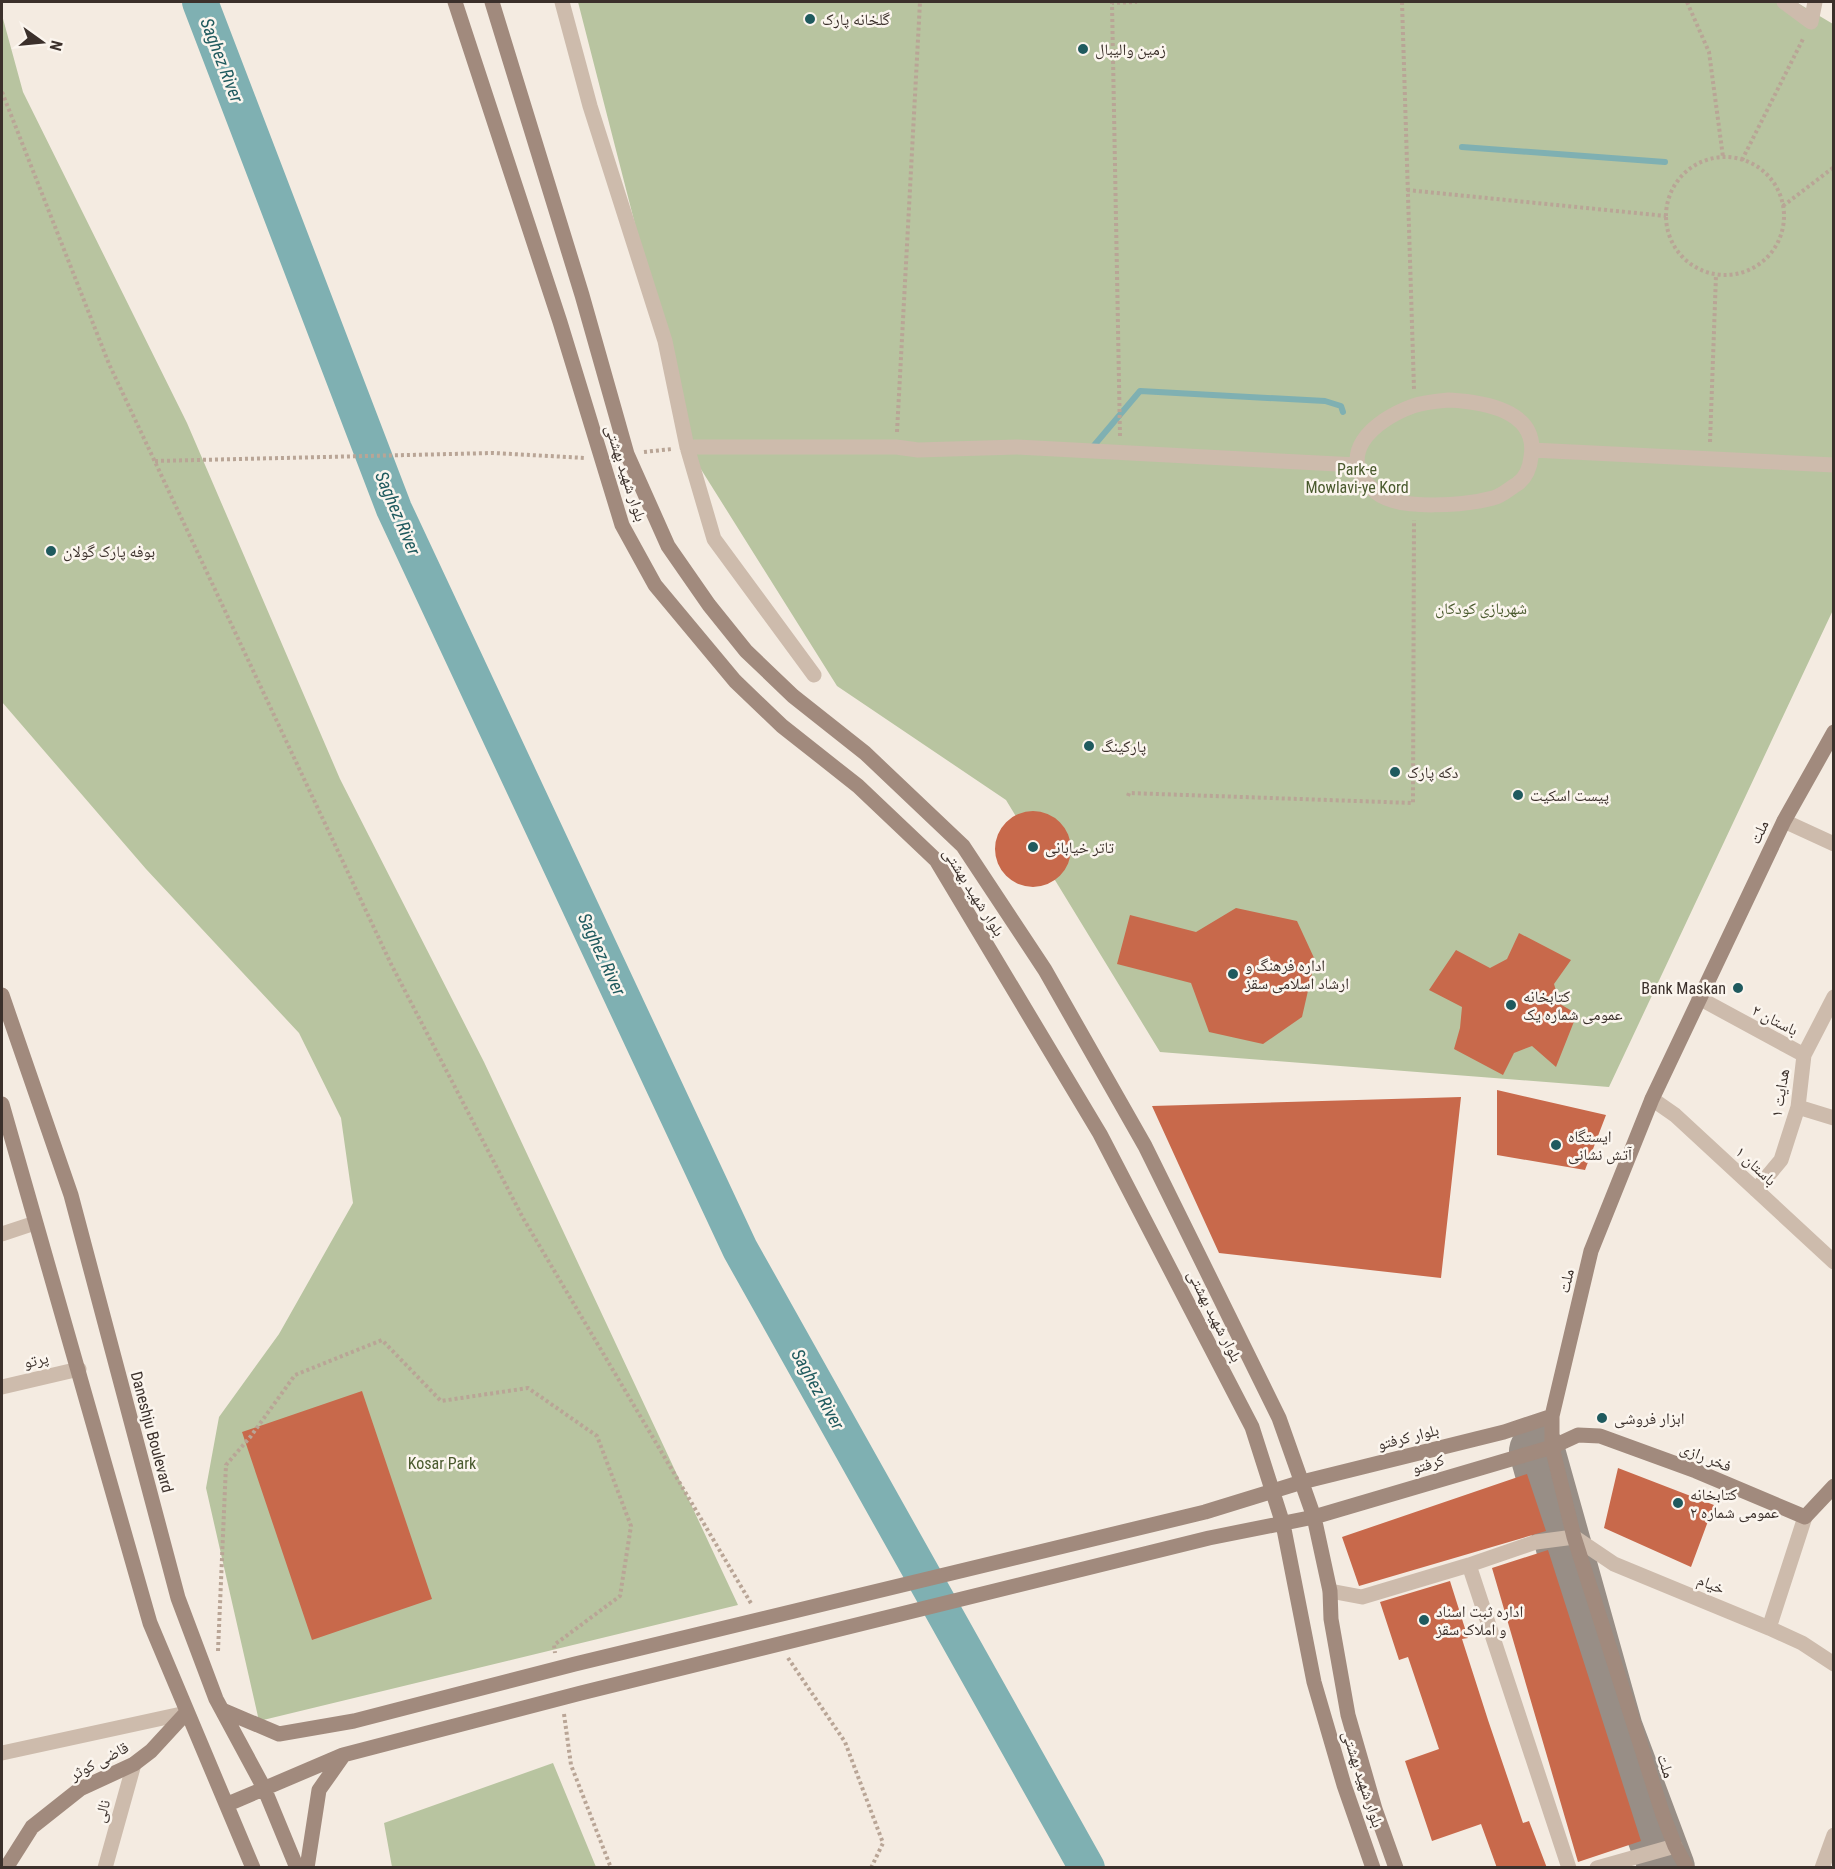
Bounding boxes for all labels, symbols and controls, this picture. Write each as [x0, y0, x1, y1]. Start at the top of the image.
place label: گلخانه پارک [822, 10, 890, 29]
north arrow [12, 12, 72, 72]
marker: گلخانه پارک [803, 12, 817, 26]
water label: Saghez River [196, 15, 248, 106]
text: N [46, 39, 66, 53]
place label: زمین والیبال [1095, 40, 1166, 60]
marker: زمین والیبال [1076, 42, 1090, 56]
street label: بلوار شهید بهشتی [600, 422, 651, 524]
park label: Park-e Mowlavi-ye Kord [1305, 460, 1409, 497]
water label: Saghez River [371, 468, 425, 558]
place label: بوفه پارک گولان [63, 542, 155, 562]
marker: بوفه پارک گولان [44, 544, 58, 558]
park label: شهربازی کودکان [1435, 599, 1527, 619]
place label: پارکینگ [1101, 737, 1146, 756]
marker: پارکینگ [1082, 739, 1096, 753]
place label: دکه پارک [1407, 763, 1458, 782]
marker: دکه پارک [1388, 765, 1402, 779]
place label: پیست اسکیت [1530, 786, 1609, 805]
marker: پیست اسکیت [1511, 788, 1525, 802]
street label: ملت [1745, 817, 1773, 847]
place label: تاتر خیابانی [1045, 838, 1114, 858]
marker: تاتر خیابانی [1026, 840, 1040, 854]
street label: بلوار شهید بهشتی [938, 844, 1009, 940]
water label: Saghez River [574, 909, 631, 999]
place label: اداره فرهنگ و ارشاد اسلامی سقز [1244, 956, 1349, 994]
marker: اداره فرهنگ و ارشاد اسلامی سقز [1226, 967, 1240, 981]
place label: Bank Maskan [1641, 979, 1726, 998]
marker: Bank Maskan [1731, 981, 1745, 995]
place label: کتابخانه عمومی شماره یک [1523, 987, 1623, 1025]
marker: کتابخانه عمومی شماره یک [1504, 998, 1518, 1012]
street label: باستان ۲ [1748, 1000, 1801, 1040]
street label: هدایت ۱ [1767, 1067, 1793, 1119]
place label: ایستگاه آتش نشانی [1568, 1127, 1633, 1165]
marker: ایستگاه آتش نشانی [1549, 1138, 1563, 1152]
street label: باستان ۱ [1731, 1142, 1780, 1190]
street label: بلوار شهید بهشتی [1183, 1267, 1246, 1366]
street label: ملت [1554, 1267, 1578, 1295]
water label: Saghez River [787, 1345, 849, 1433]
street label: پرتو [22, 1348, 51, 1372]
street label: Daneshju Boulevard [127, 1369, 177, 1495]
place label: ابزار فروشی [1614, 1409, 1685, 1429]
marker: ابزار فروشی [1595, 1411, 1609, 1425]
street label: بلوار کرفتو [1375, 1420, 1441, 1454]
street label: فخر رازی [1677, 1438, 1734, 1477]
street label: کرفتو [1409, 1450, 1447, 1478]
park label: Kosar Park [408, 1454, 477, 1473]
place label: کتابخانه عمومی شماره ۲ [1690, 1485, 1779, 1523]
marker: کتابخانه عمومی شماره ۲ [1671, 1496, 1685, 1510]
street label: خیام [1694, 1570, 1727, 1599]
place label: اداره ثبت اسناد و املاک سقز [1435, 1602, 1523, 1639]
marker: اداره ثبت اسناد و املاک سقز [1417, 1613, 1431, 1627]
street label: بلوار شهید بهشتی [1337, 1728, 1388, 1830]
street label: قاضی کوثر [65, 1738, 132, 1786]
street label: ملت [1653, 1752, 1679, 1780]
street label: نالی [90, 1797, 115, 1825]

